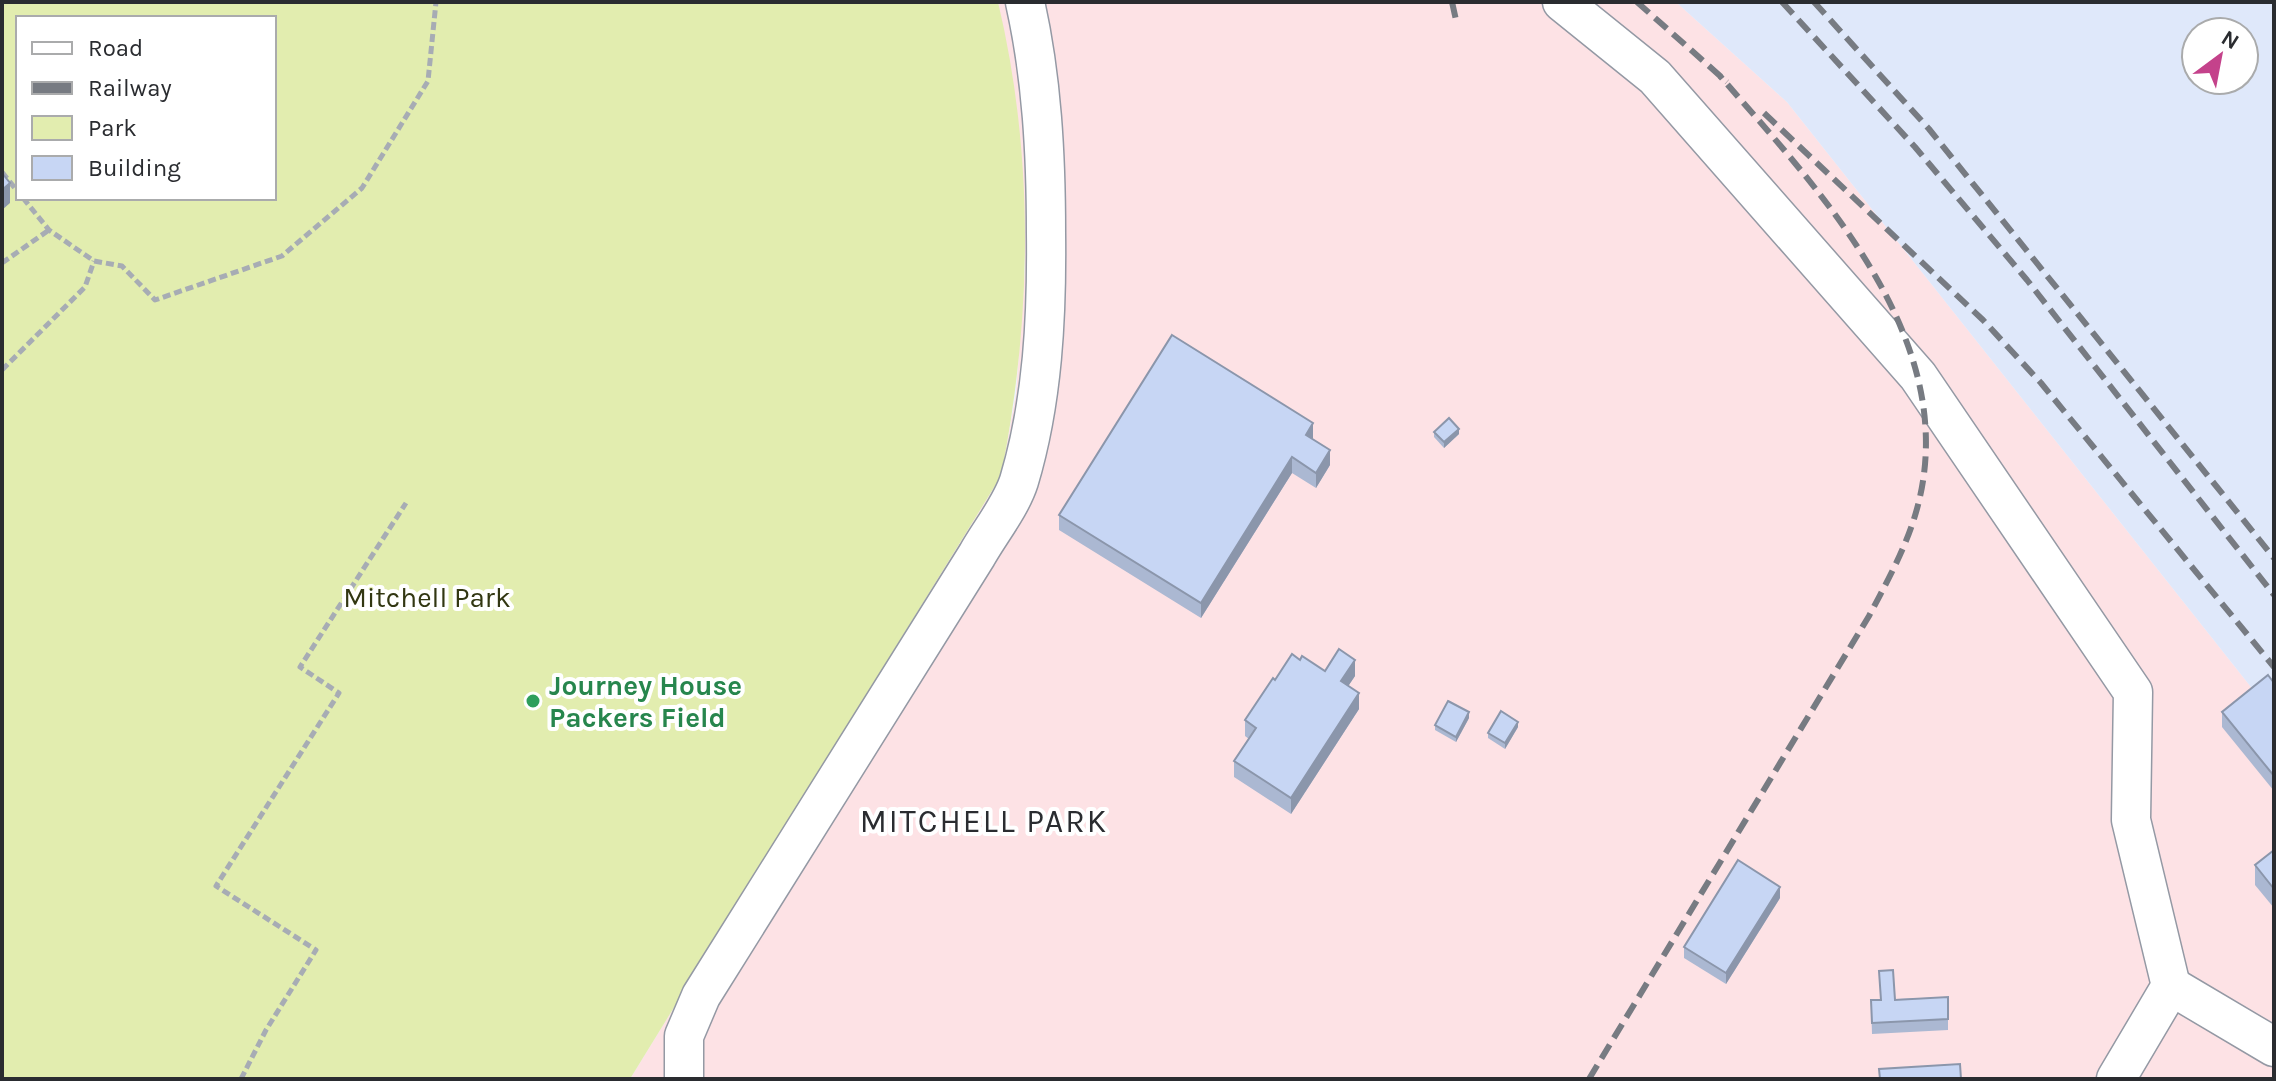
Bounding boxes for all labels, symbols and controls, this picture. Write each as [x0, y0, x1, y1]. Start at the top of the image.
legend [16, 16, 276, 200]
north arrow [2180, 16, 2260, 96]
text: N [2216, 25, 2244, 55]
text: Road [88, 34, 143, 62]
text: Railway [88, 74, 172, 102]
text: Park [88, 114, 137, 142]
text: Building [88, 154, 181, 182]
park label: Mitchell Park [343, 581, 511, 614]
place label: Journey House Packers Field [549, 669, 742, 734]
marker: Journey House Packers Field [524, 692, 542, 710]
district label: MITCHELL PARK [860, 803, 1108, 840]

